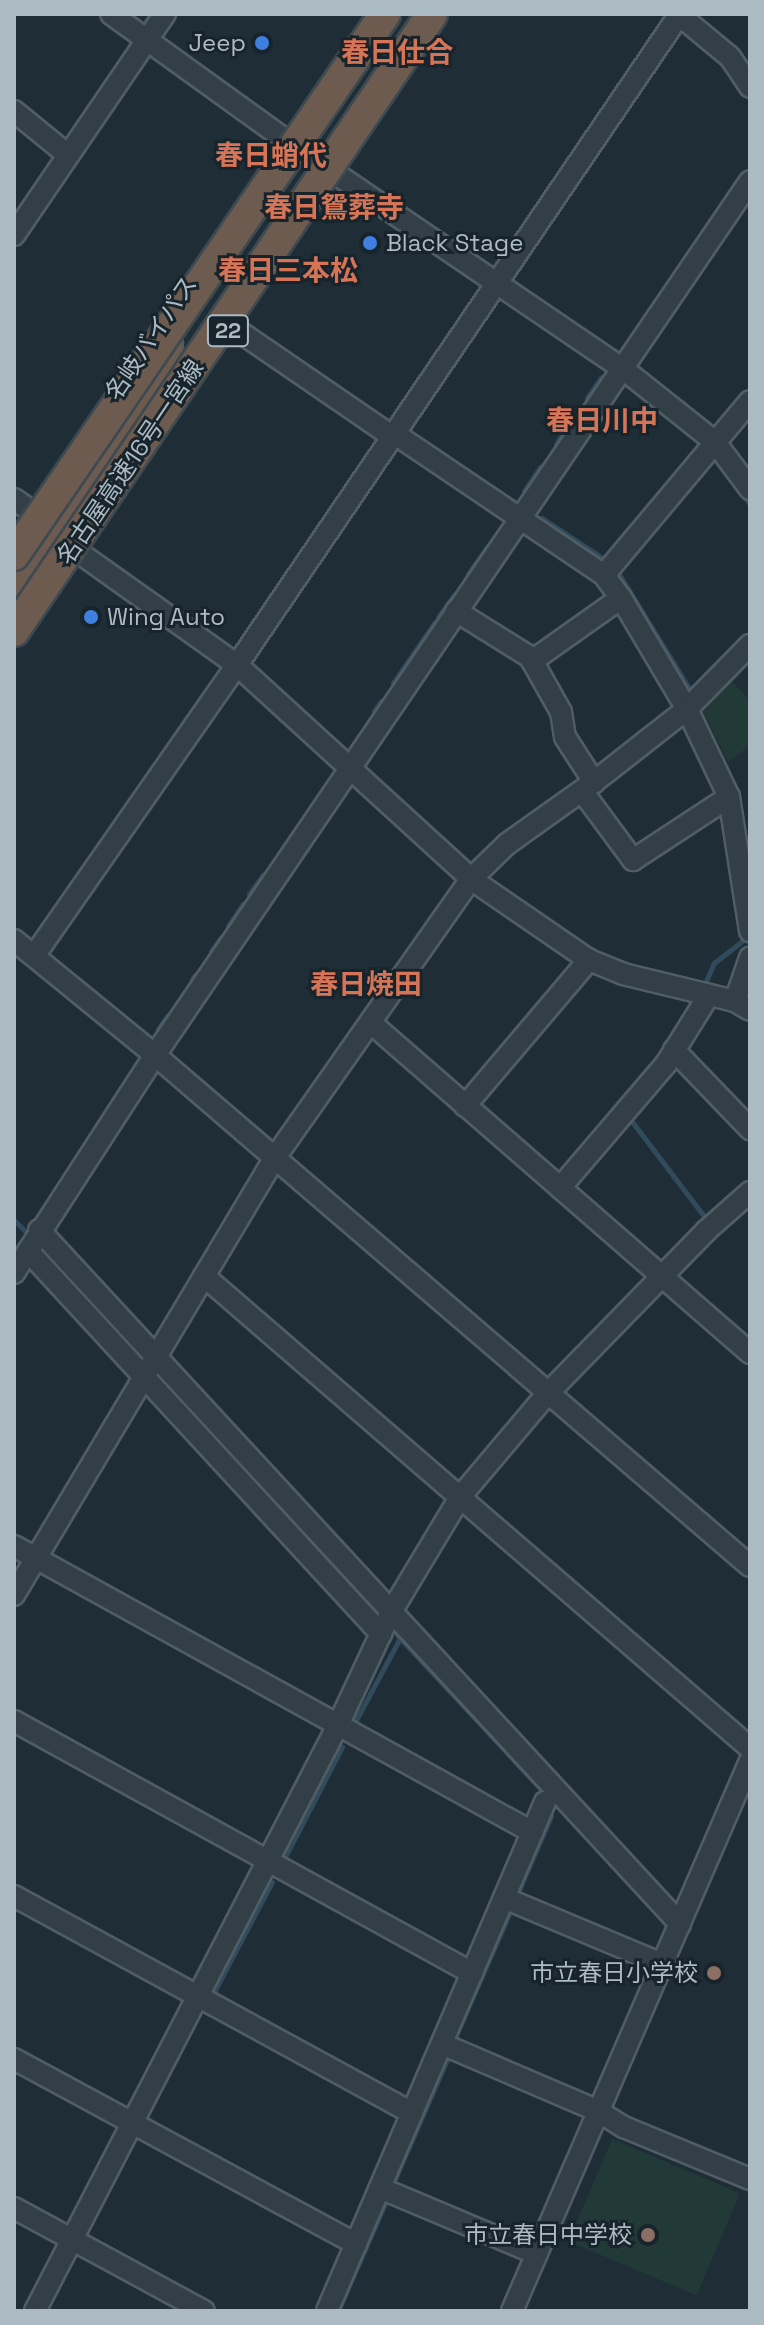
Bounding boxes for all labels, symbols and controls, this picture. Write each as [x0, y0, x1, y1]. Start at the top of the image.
place label: Jeep [189, 29, 246, 57]
marker: Jeep [253, 34, 271, 52]
district label: 春日仕合 [341, 35, 453, 69]
district label: 春日蛸代 [215, 138, 327, 172]
district label: 春日鴛葬寺 [264, 190, 404, 224]
place label: Black Stage [386, 229, 523, 257]
marker: Black Stage [361, 234, 379, 252]
district label: 春日三本松 [218, 253, 358, 287]
street label: 名岐バイパス [99, 270, 203, 406]
road number: 22 [206, 313, 250, 349]
street label: 名古屋高速16号一宮線 [51, 354, 209, 570]
district label: 春日川中 [546, 403, 658, 437]
place label: Wing Auto [107, 603, 225, 631]
marker: Wing Auto [82, 608, 100, 626]
district label: 春日焼田 [310, 967, 422, 1001]
place label: 市立春日小学校 [530, 1959, 698, 1987]
marker: 市立春日小学校 [705, 1964, 723, 1982]
place label: 市立春日中学校 [464, 2221, 632, 2249]
marker: 市立春日中学校 [639, 2226, 657, 2244]

